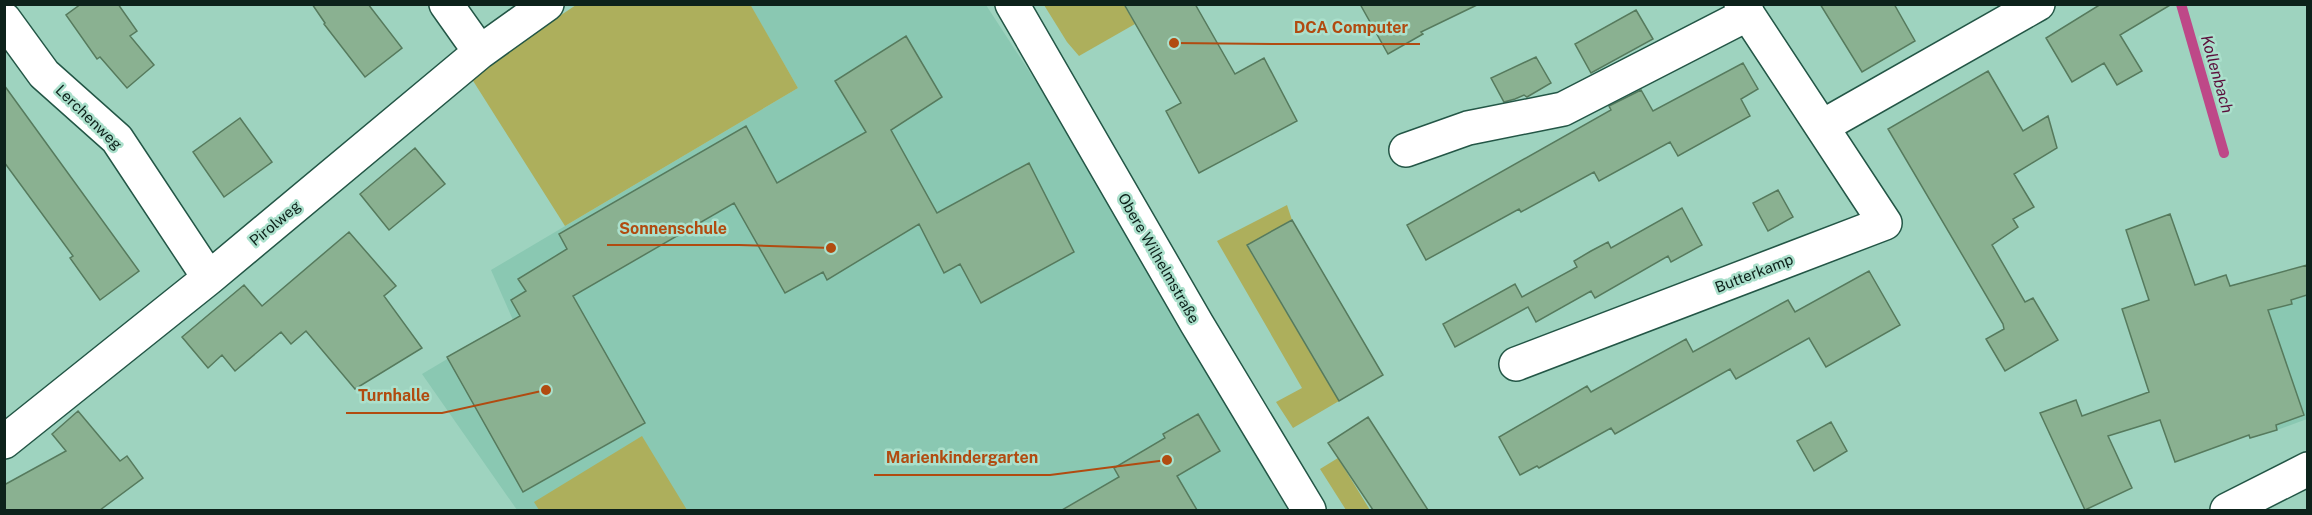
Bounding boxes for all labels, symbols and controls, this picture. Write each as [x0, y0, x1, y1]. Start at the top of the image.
callout: DCA Computer [1281, 10, 1420, 44]
text: DCA Computer [1294, 18, 1409, 37]
water label: Kollenbach [2197, 33, 2237, 115]
street label: Lerchenweg [52, 81, 126, 153]
street label: Obere Wilhelmstraße [1115, 190, 1203, 326]
street label: Pirolweg [246, 197, 304, 249]
callout: Sonnenschule [607, 211, 739, 245]
text: Sonnenschule [619, 219, 727, 238]
street label: Butterkamp [1713, 250, 1796, 296]
callout: Turnhalle [346, 379, 442, 413]
text: Turnhalle [358, 386, 430, 405]
callout: Marienkindergarten [874, 441, 1050, 475]
text: Marienkindergarten [886, 448, 1038, 467]

